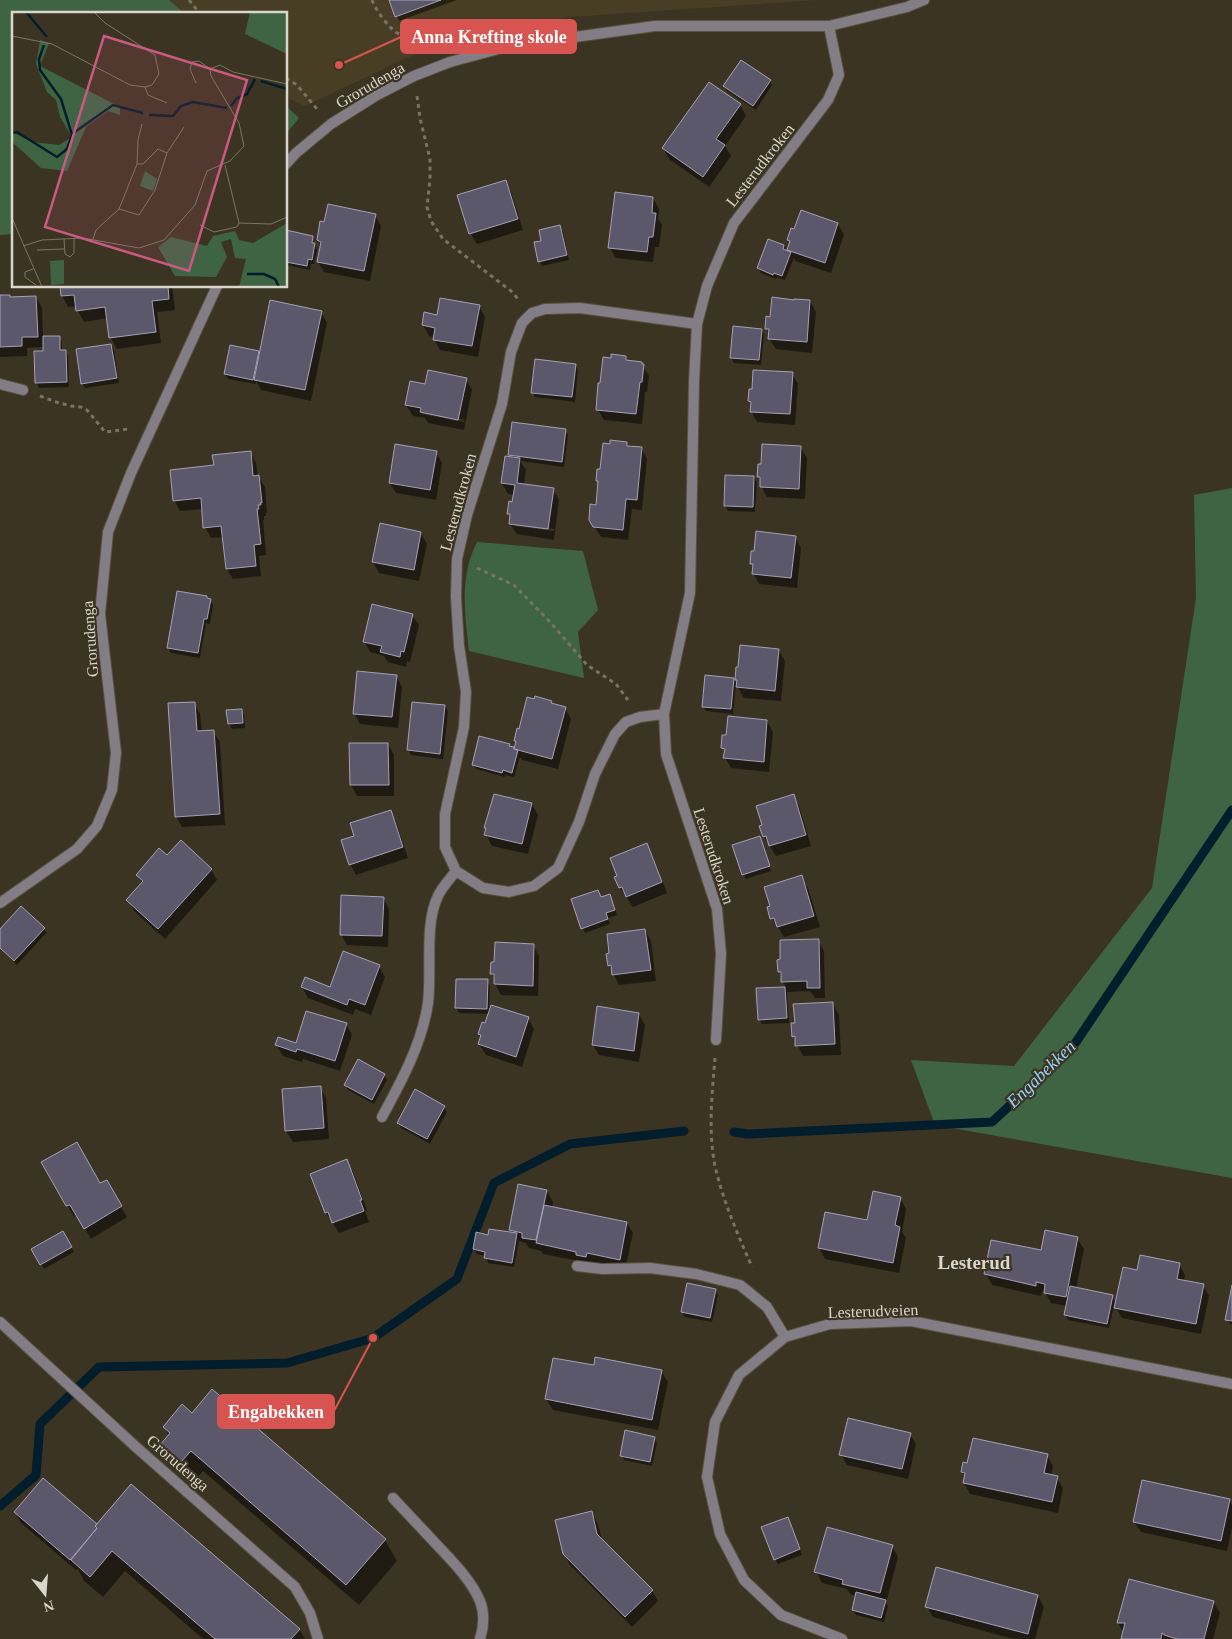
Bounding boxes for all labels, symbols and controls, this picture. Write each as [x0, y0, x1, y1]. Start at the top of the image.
inset map [12, 12, 288, 288]
callout: Anna Krefting skole [401, 20, 576, 53]
text: Anna Krefting skole [411, 27, 567, 47]
street label: Grorudenga [333, 59, 408, 112]
street label: Lesterudkroken [722, 120, 798, 210]
street label: Lesterudkroken [437, 451, 479, 553]
street label: Grorudenga [79, 600, 102, 678]
street label: Lesterudkroken [690, 806, 738, 906]
water label: Engabekken [1002, 1036, 1080, 1112]
district label: Lesterud [938, 1252, 1011, 1273]
street label: Lesterudveien [827, 1301, 919, 1321]
callout: Engabekken [218, 1395, 334, 1428]
text: Engabekken [228, 1402, 324, 1422]
street label: Grorudenga [143, 1432, 212, 1495]
north arrow [20, 1569, 70, 1619]
text: N [42, 1597, 56, 1615]

